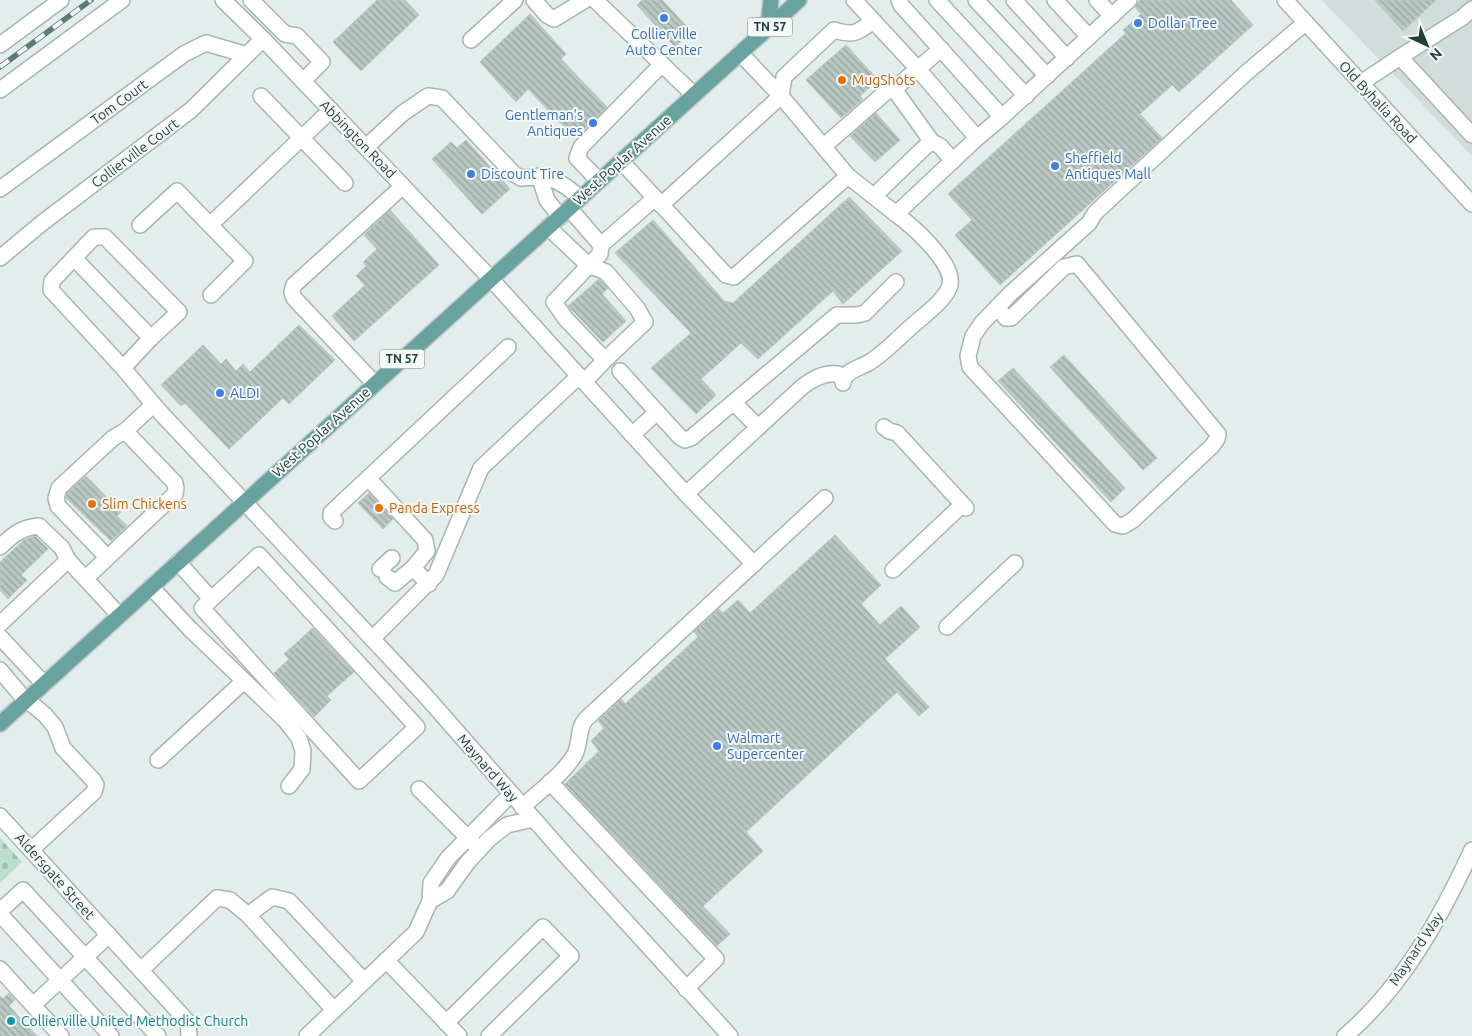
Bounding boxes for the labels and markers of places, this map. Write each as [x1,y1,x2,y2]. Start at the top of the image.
marker: Collierville Auto Center [658,12,670,24]
place label: Dollar Tree [1148,15,1217,31]
marker: Dollar Tree [1132,17,1144,29]
place label: Collierville Auto Center [626,26,703,58]
place label: MugShots [852,72,915,88]
marker: MugShots [836,74,848,86]
place label: Gentleman's Antiques [505,107,583,139]
marker: Gentleman's Antiques [587,117,599,129]
place label: Sheffield Antiques Mall [1065,150,1151,182]
marker: Sheffield Antiques Mall [1049,160,1061,172]
place label: Discount Tire [481,166,564,182]
marker: Discount Tire [465,168,477,180]
place label: ALDI [230,385,260,401]
marker: ALDI [214,387,226,399]
place label: Slim Chickens [102,496,187,512]
marker: Slim Chickens [86,498,98,510]
place label: Panda Express [389,500,479,516]
marker: Panda Express [373,502,385,514]
place label: Walmart Supercenter [727,730,805,762]
marker: Walmart Supercenter [711,740,723,752]
place label: Collierville United Methodist Church [21,1013,248,1029]
marker: Collierville United Methodist Church [5,1015,17,1027]

